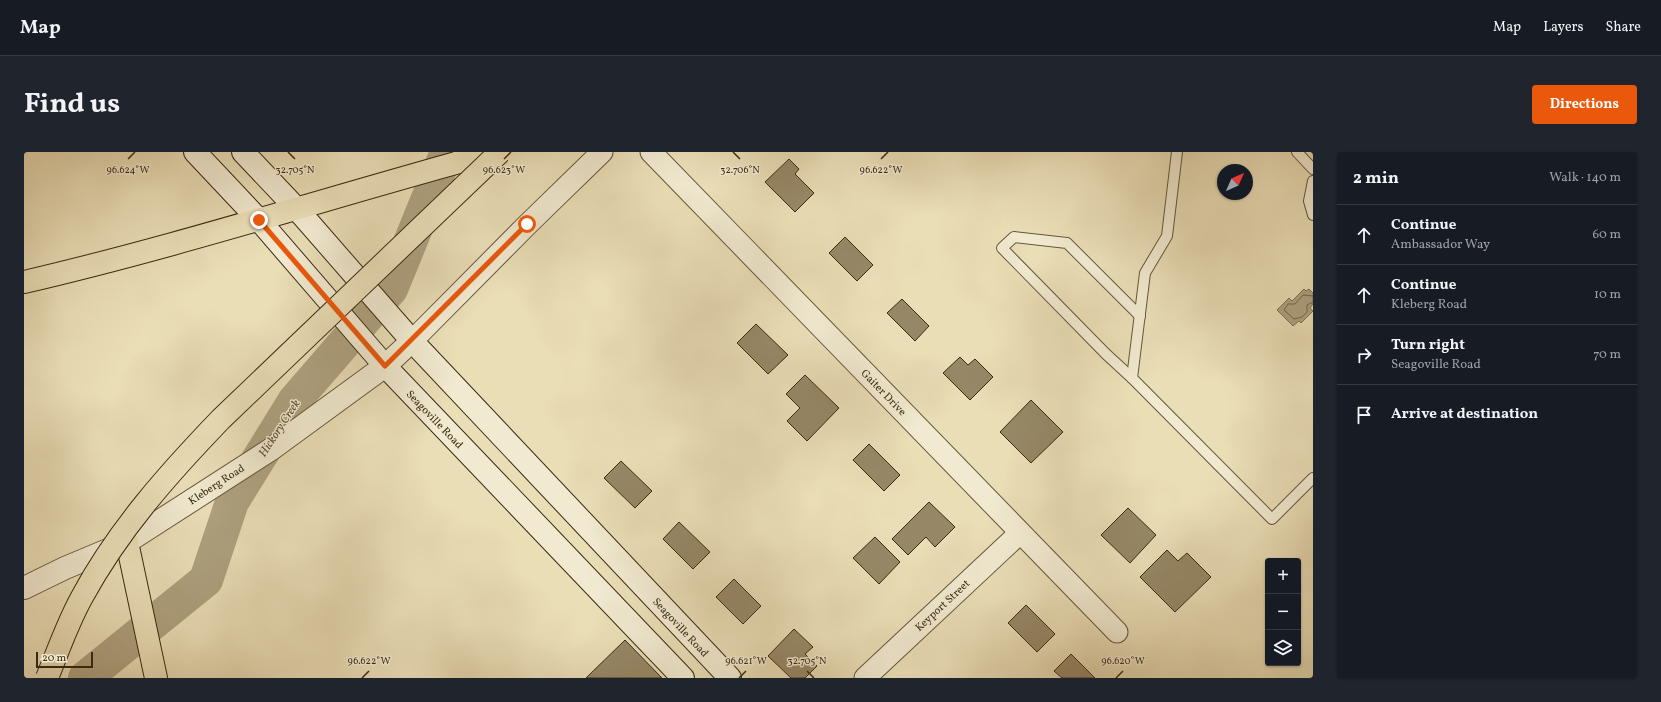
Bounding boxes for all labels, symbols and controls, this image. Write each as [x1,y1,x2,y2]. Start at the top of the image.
text: Map [20,15,61,41]
text: Map [1493,18,1521,37]
text: Layers [1543,18,1583,37]
text: Share [1605,18,1641,37]
text: Find us [24,85,120,124]
button: Directions [1532,85,1637,124]
text: 96.624°W [106,163,150,177]
text: 32.705°N [276,163,315,177]
text: 96.623°W [483,163,525,177]
text: 32.706°N [720,163,760,177]
text: 96.622°W [860,163,902,177]
north arrow [1217,164,1253,200]
text: 2 min [1353,167,1399,190]
text: Walk · 140 m [1549,169,1621,187]
route end [250,211,268,229]
route start [518,215,536,233]
text: Continue [1391,215,1456,236]
icon: ahead [1353,224,1375,246]
text: 60 m [1593,226,1621,244]
text: Ambassador Way [1391,236,1490,254]
text: Continue [1391,275,1456,296]
icon: ahead [1353,284,1375,306]
text: 10 m [1594,286,1621,304]
text: Kleberg Road [1391,296,1467,314]
text: Turn right [1391,335,1465,356]
icon: right [1353,344,1375,366]
text: 70 m [1593,346,1621,364]
text: Seagoville Road [1391,356,1481,374]
street label: Gaiter Drive [857,366,909,420]
street label: Seagoville Road [402,387,466,453]
water label: Hickory Creek [255,396,305,460]
icon: arrive [1353,404,1375,426]
text: Arrive at destination [1391,404,1538,425]
street label: Kleberg Road [186,461,248,509]
map controls [1265,558,1301,666]
button: + [1265,558,1301,594]
street label: Keyport Street [912,577,974,635]
button: − [1265,594,1301,630]
street label: Seagoville Road [648,595,711,661]
button: layers [1265,630,1301,666]
scale bar [36,650,93,669]
text: 20 m [42,651,66,666]
text: 96.622°W [348,654,390,668]
text: 96.621°W [725,654,767,668]
text: 32.705°N [788,654,827,668]
text: 96.620°W [1101,654,1145,668]

